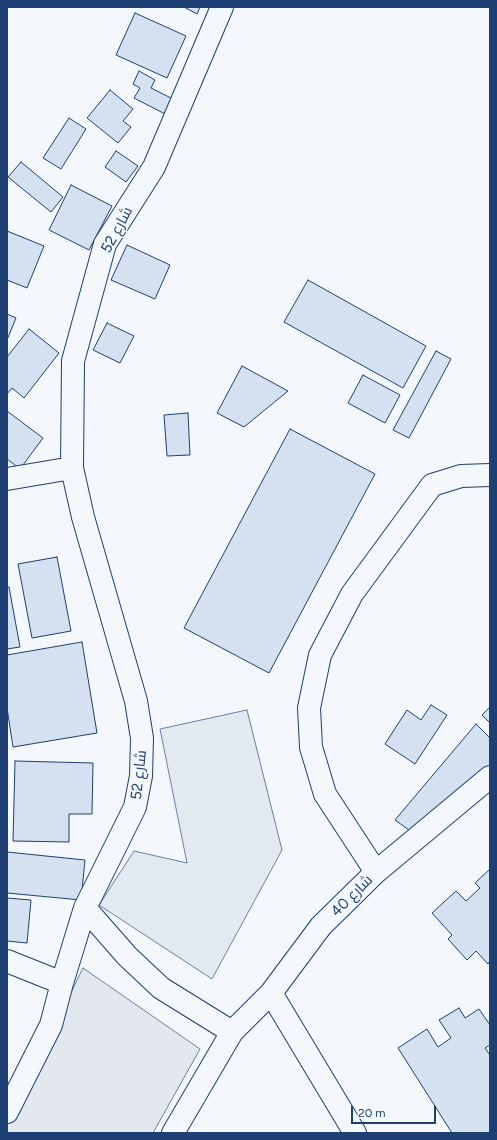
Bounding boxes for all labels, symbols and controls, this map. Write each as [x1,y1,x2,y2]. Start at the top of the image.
street label: شارع 52 [97,204,137,256]
street label: شارع 52 [127,749,151,801]
street label: شارع 40 [327,871,377,921]
scale bar [353,1098,438,1124]
text: 20 m [358,1106,386,1120]

